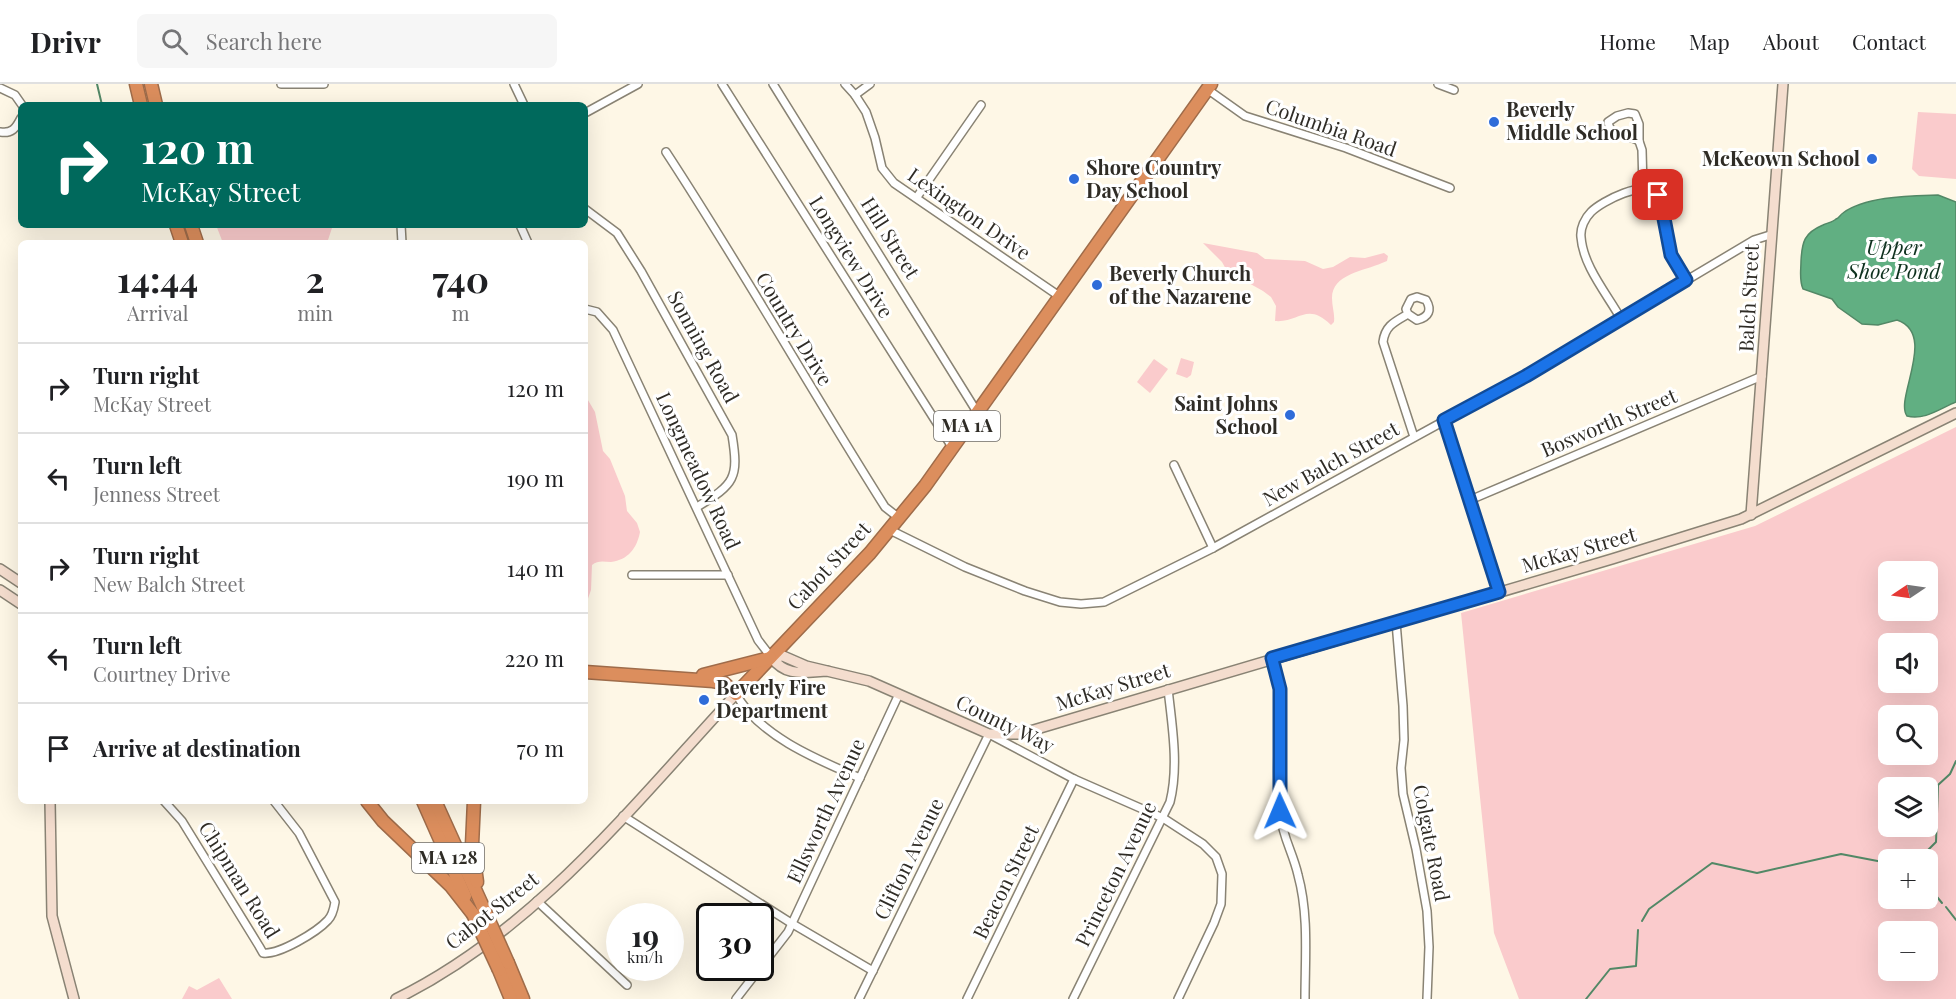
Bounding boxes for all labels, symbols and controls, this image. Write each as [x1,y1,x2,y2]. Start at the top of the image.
search box [137,14,557,68]
text: Drivr [30,23,101,60]
icon: search [158,25,191,58]
text: Search here [206,26,322,56]
text: Home [1600,27,1656,55]
text: Map [1689,27,1730,55]
text: About [1763,27,1819,55]
text: Contact [1852,27,1926,55]
street label: Columbia Road [1262,92,1401,162]
place label: Beverly Middle School [1506,95,1638,145]
marker: Beverly Middle School [1487,115,1501,129]
text: 120 m [141,119,254,175]
icon: right [42,126,120,204]
place label: McKeown School [1702,144,1860,171]
marker: McKeown School [1865,152,1879,166]
place label: Shore Country Day School [1086,153,1222,203]
street label: Lexington Drive [903,160,1037,265]
pin [1632,169,1683,220]
marker: Shore Country Day School [1067,172,1081,186]
text: McKay Street [141,173,300,209]
icon: arrive [1641,178,1674,211]
street label: Longview Drive [804,190,901,322]
street label: Hill Street [856,191,927,284]
water label: Upper Shoe Pond [1846,232,1941,284]
street label: Balch Street [1731,242,1764,353]
text: 14:44 [117,254,198,302]
text: 2 [306,254,325,302]
text: 740 [432,254,489,302]
place label: Beverly Church of the Nazarene [1109,259,1251,309]
street label: Country Drive [751,267,840,390]
marker: Beverly Church of the Nazarene [1090,278,1104,292]
street label: Sonning Road [662,285,746,407]
text: Arrival [127,299,189,326]
text: min [297,299,333,326]
text: m [452,299,469,326]
text: Turn right [93,360,199,390]
icon: right [42,372,75,405]
text: 120 m [507,373,564,403]
street label: Bosworth Street [1536,381,1681,462]
street label: Longmeadow Road [651,387,748,554]
place label: Saint Johns School [1174,389,1278,439]
text: McKay Street [93,390,211,417]
marker: Saint Johns School [1283,408,1297,422]
road number: MA 1A [934,411,1000,441]
street label: New Balch Street [1257,414,1404,511]
text: Turn left [93,450,182,480]
icon: left [42,462,75,495]
text: 190 m [506,463,564,493]
text: Jenness Street [93,480,220,507]
street label: Cabot Street [780,514,876,615]
street label: McKay Street [1518,519,1640,578]
text: Turn right [93,540,199,570]
icon: right [42,552,75,585]
text: 140 m [507,553,564,583]
north arrow [1878,561,1938,621]
map controls [1878,561,1938,981]
text: New Balch Street [93,570,245,597]
text: Turn left [93,630,182,660]
button: sound [1878,633,1938,693]
icon: left [42,642,75,675]
text: 220 m [505,643,564,673]
street label: McKay Street [1052,655,1174,716]
text: Courtney Drive [93,660,231,687]
place label: Beverly Fire Department [716,673,829,723]
street label: County Way [952,687,1059,758]
marker: Beverly Fire Department [697,693,711,707]
button: search [1878,705,1938,765]
icon: arrive [42,732,75,765]
text: Arrive at destination [93,733,301,763]
text: 70 m [517,733,564,763]
street label: Ellsworth Avenue [779,734,870,887]
button: layers [1878,777,1938,837]
position arrow [1248,779,1312,843]
street label: Colgate Road [1408,782,1457,904]
street label: Clifton Avenue [867,793,949,924]
street label: Princeton Avenue [1068,796,1162,951]
street label: Chipman Road [194,816,287,943]
street label: Beacon Street [965,819,1044,943]
road number: MA 128 [412,843,484,873]
button: + [1878,849,1938,909]
street label: Cabot Street [439,864,544,955]
speed limit sign: 30 [696,903,774,981]
text: 19 [631,915,659,955]
button: − [1878,921,1938,981]
text: km/h [627,947,663,967]

